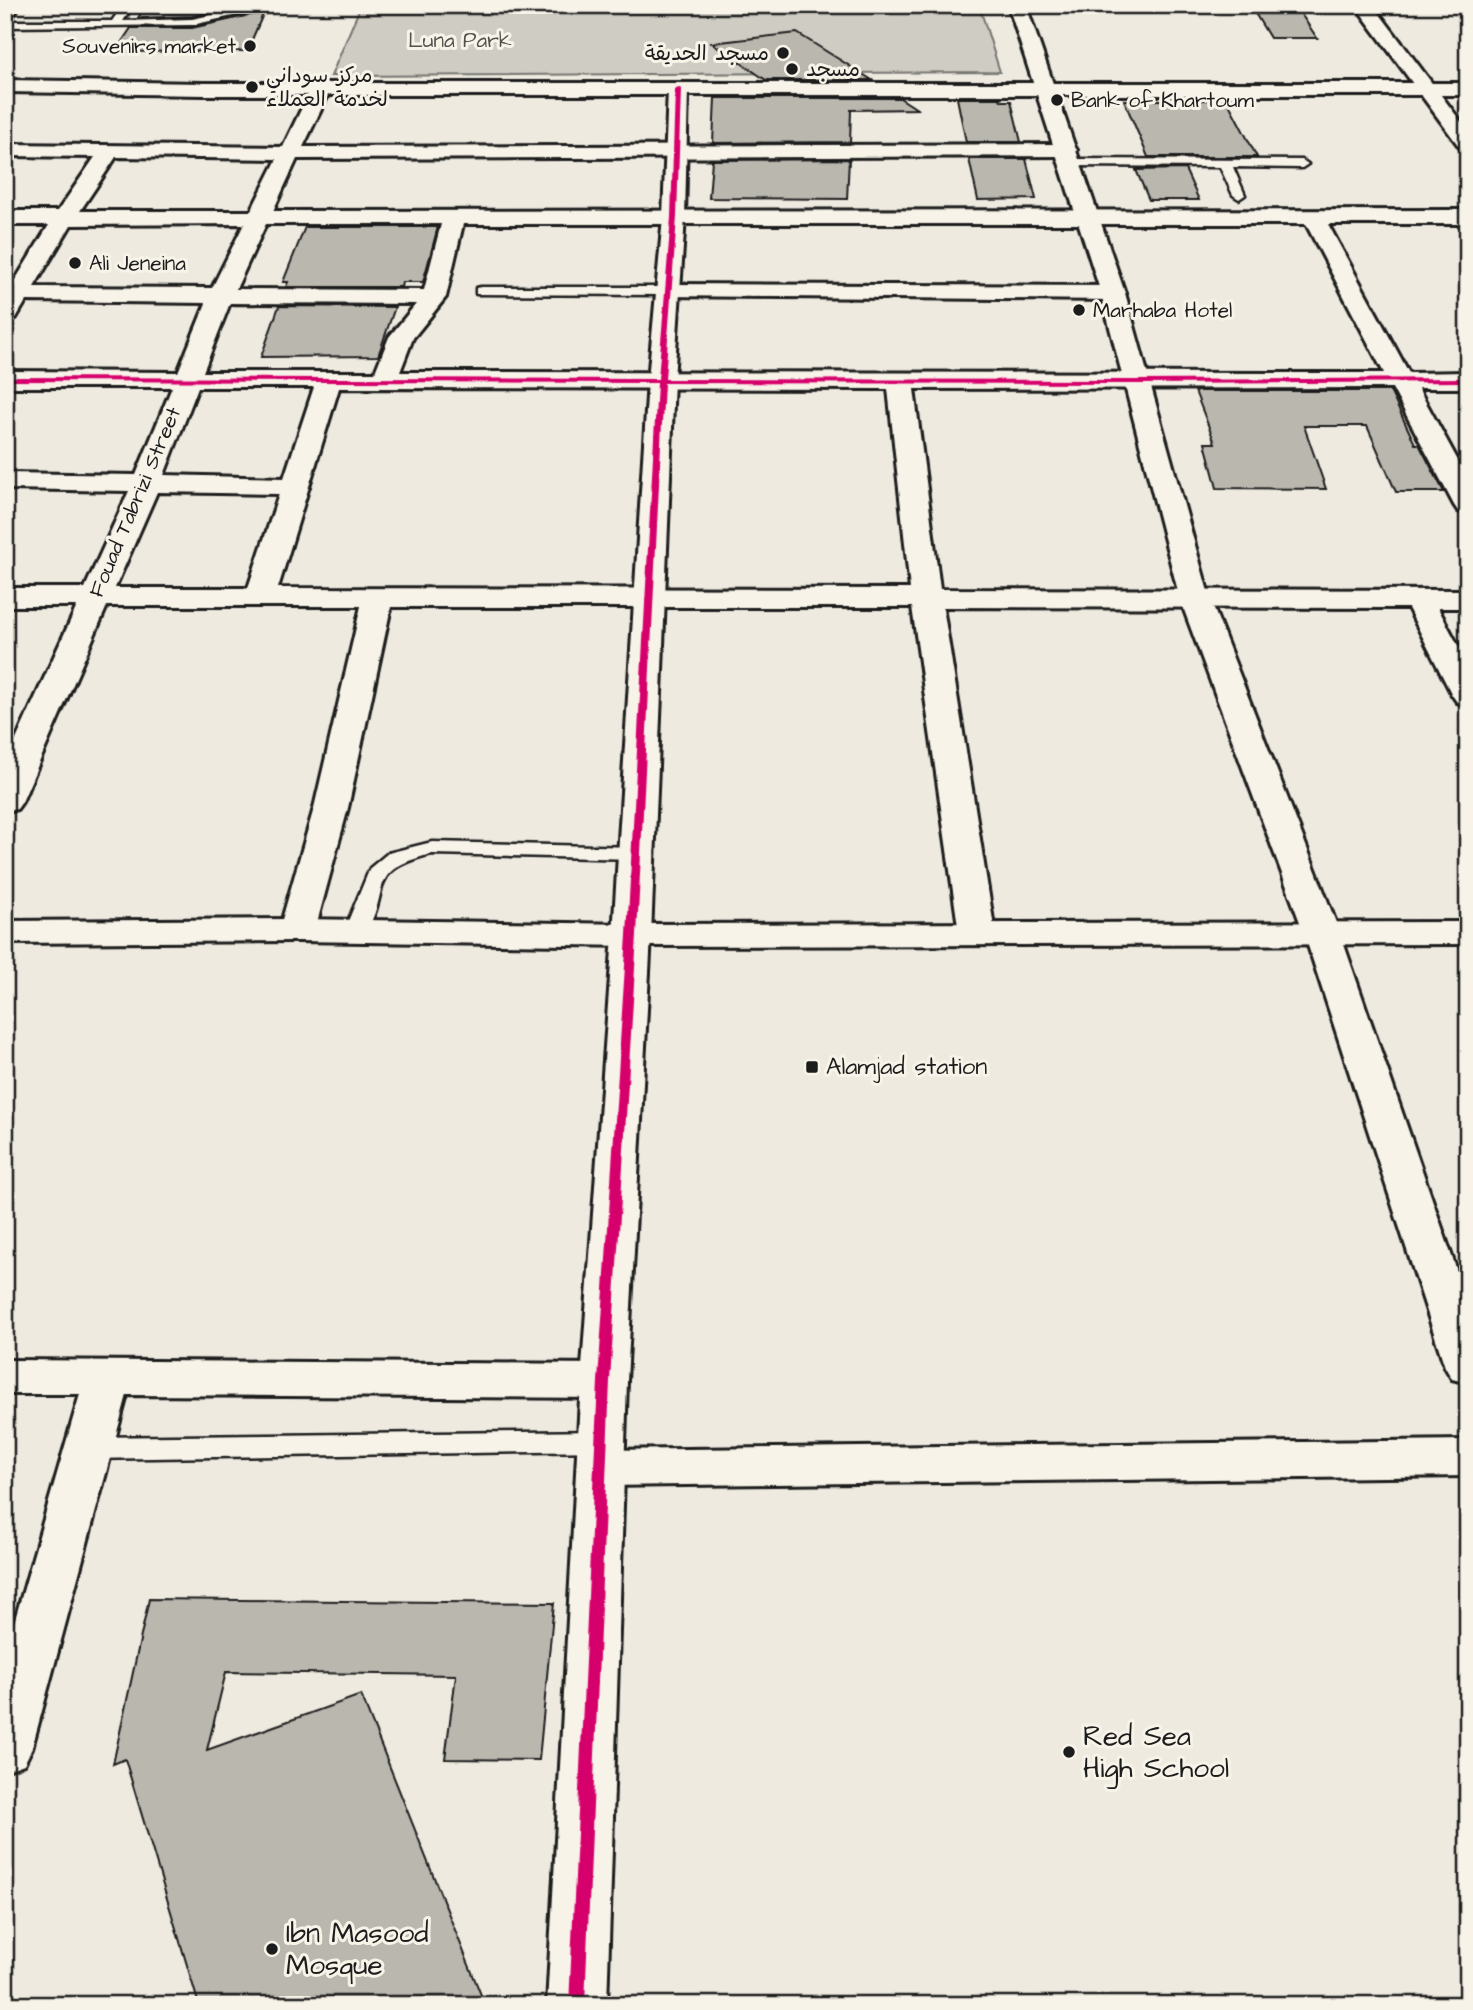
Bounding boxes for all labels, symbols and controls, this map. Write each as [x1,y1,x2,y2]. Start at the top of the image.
park label: Luna Park [408,26,512,55]
place label: Souvenirs market [62,32,237,61]
marker: Souvenirs market [242,38,258,54]
place label: مسجد الحديقة [645,39,769,68]
marker: مسجد الحديقة [775,45,791,61]
place label: مسجد [806,55,860,84]
place label: مركز سوداني لخدمة العملاء [266,61,388,114]
marker: مسجد [784,61,800,77]
marker: مركز سوداني لخدمة العملاء [244,79,260,95]
place label: Bank of Khartoum [1071,86,1254,115]
marker: Bank of Khartoum [1049,92,1065,108]
place label: Ali Jeneina [89,249,186,278]
marker: Ali Jeneina [67,255,83,271]
place label: Marhaba Hotel [1093,296,1232,325]
marker: Marhaba Hotel [1071,302,1087,318]
street label: Fouad Tabrizi Street [82,402,188,602]
place label: Alamjad station [826,1050,987,1084]
marker: Alamjad station [804,1059,820,1075]
place label: Red Sea High School [1083,1717,1229,1789]
marker: Red Sea High School [1061,1744,1077,1760]
place label: Ibn Masood Mosque [286,1914,429,1985]
marker: Ibn Masood Mosque [264,1941,280,1957]

